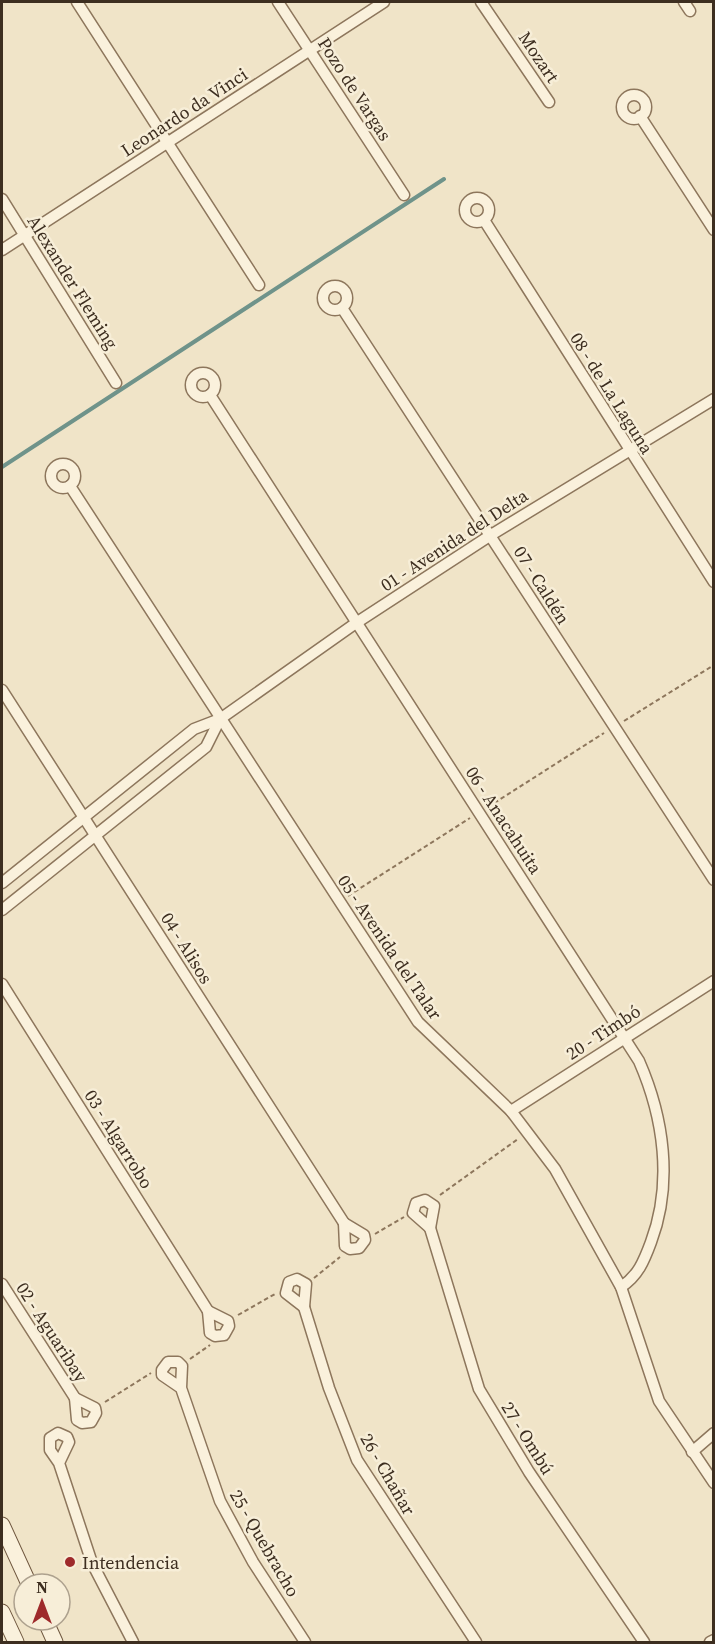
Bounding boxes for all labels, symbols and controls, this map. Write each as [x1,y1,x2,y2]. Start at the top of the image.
street label: Mozart [513,26,565,88]
street label: Pozo de Vargas [312,32,398,146]
street label: Leonardo da Vinci [116,62,252,162]
street label: Alexander Fleming [22,210,124,354]
street label: 08 - de La Laguna [564,327,660,459]
street label: 01 - Avenida del Delta [375,482,533,597]
street label: 07 - Caldén [508,541,576,629]
street label: 06 - Anacahuita [460,761,549,879]
street label: 05 - Avenida del Talar [332,870,448,1025]
street label: 04 - Alisos [155,907,219,989]
street label: 20 - Timbó [561,998,645,1065]
street label: 03 - Algarrobo [79,1085,159,1193]
street label: 02 - Aguaribay [10,1277,94,1387]
street label: 27 - Ombú [496,1397,560,1479]
street label: 26 - Chañar [354,1428,422,1520]
street label: 25 - Quebracho [224,1485,306,1601]
place label: Intendencia [82,1550,180,1575]
marker: Intendencia [63,1555,77,1569]
north arrow [12,1572,72,1632]
text: N [36,1576,48,1598]

